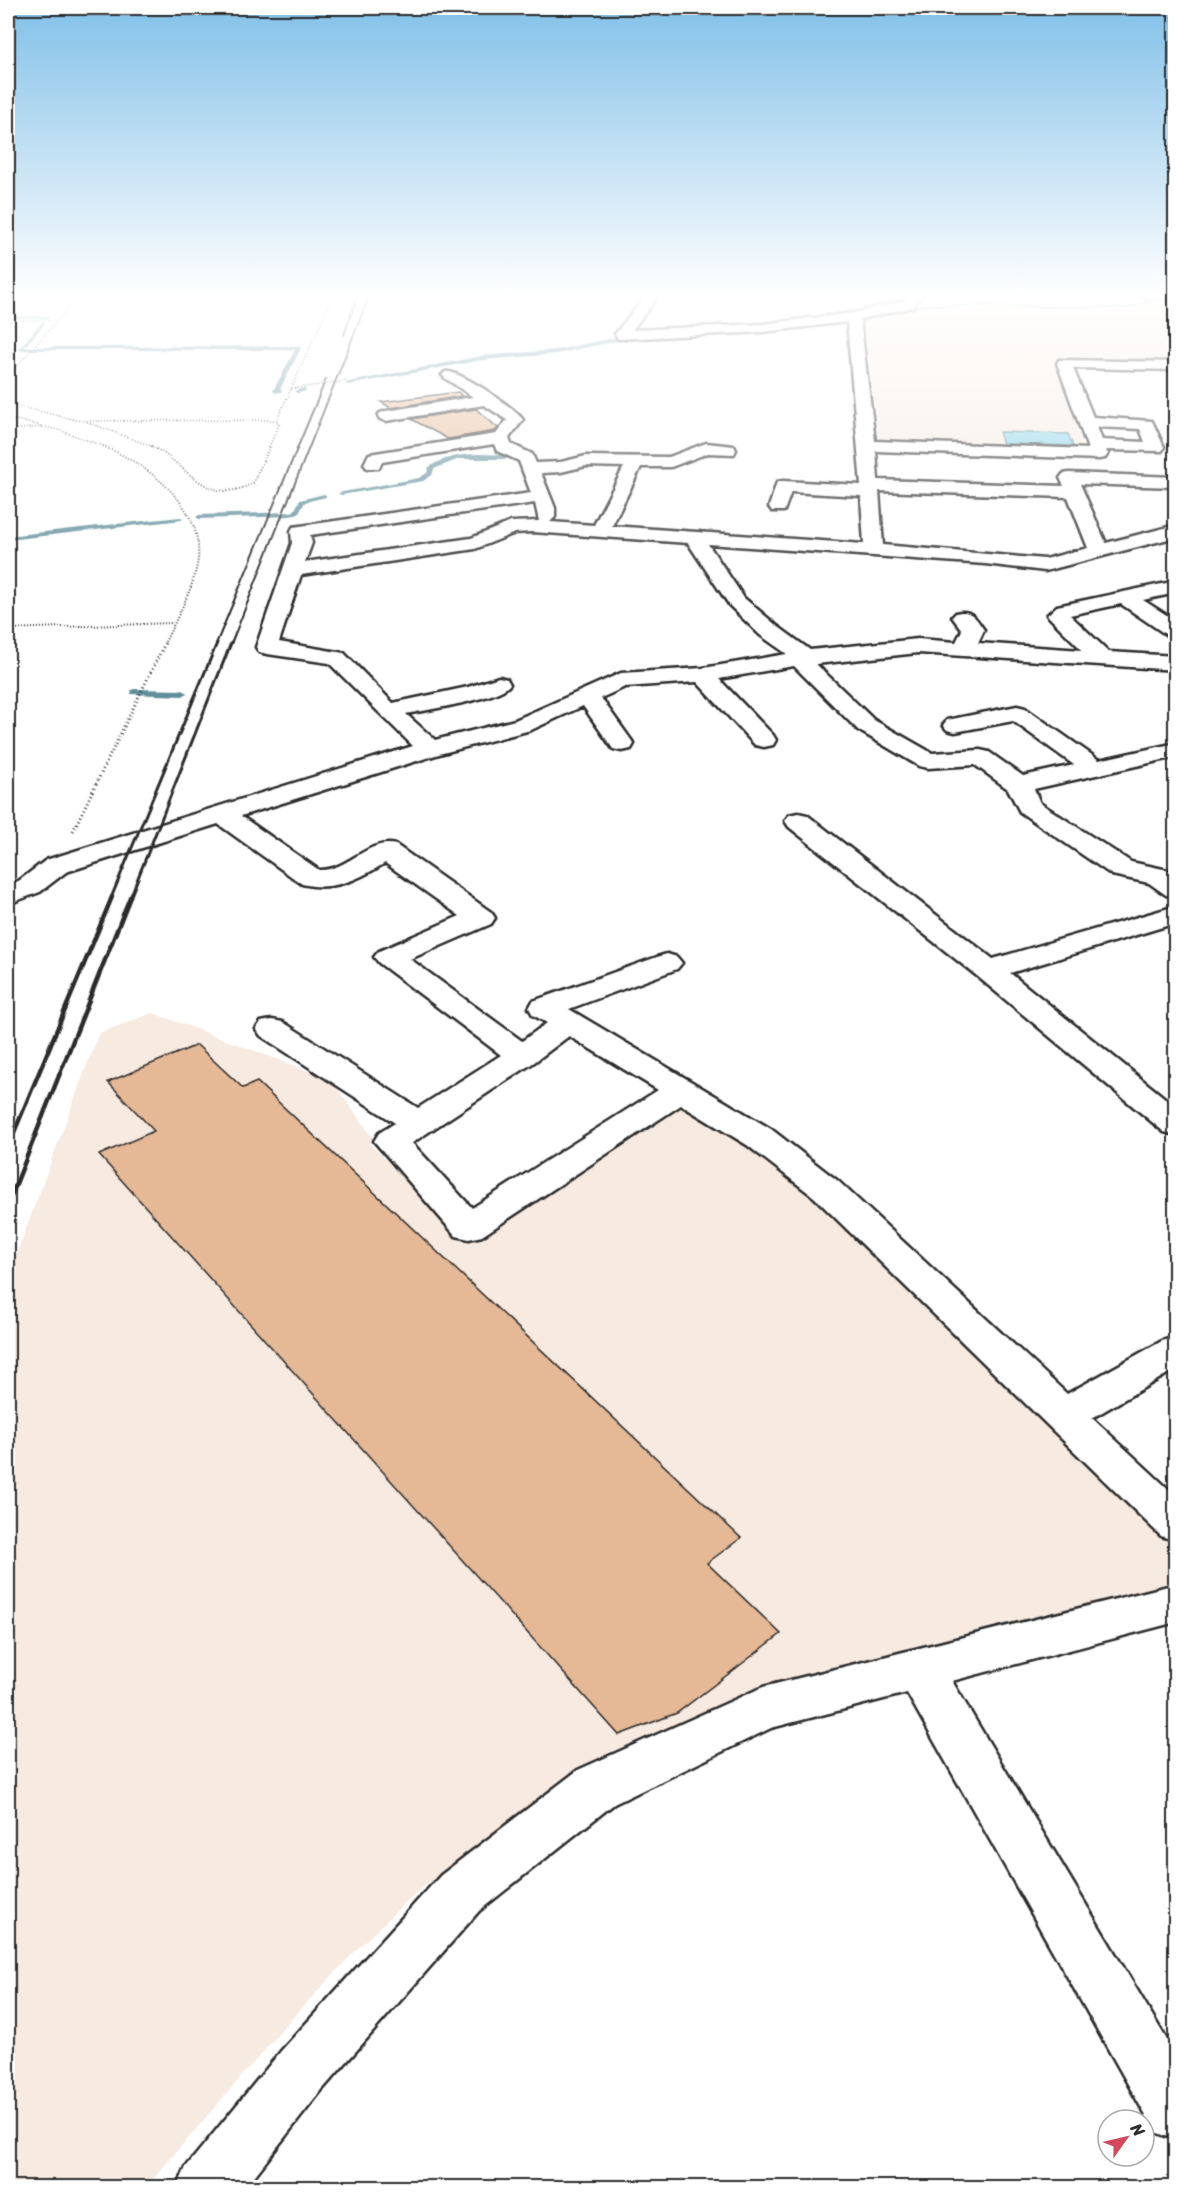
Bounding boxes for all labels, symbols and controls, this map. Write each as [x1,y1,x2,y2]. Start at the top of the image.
north arrow [1096,2108,1156,2168]
text: N [1122,2116,1154,2143]

